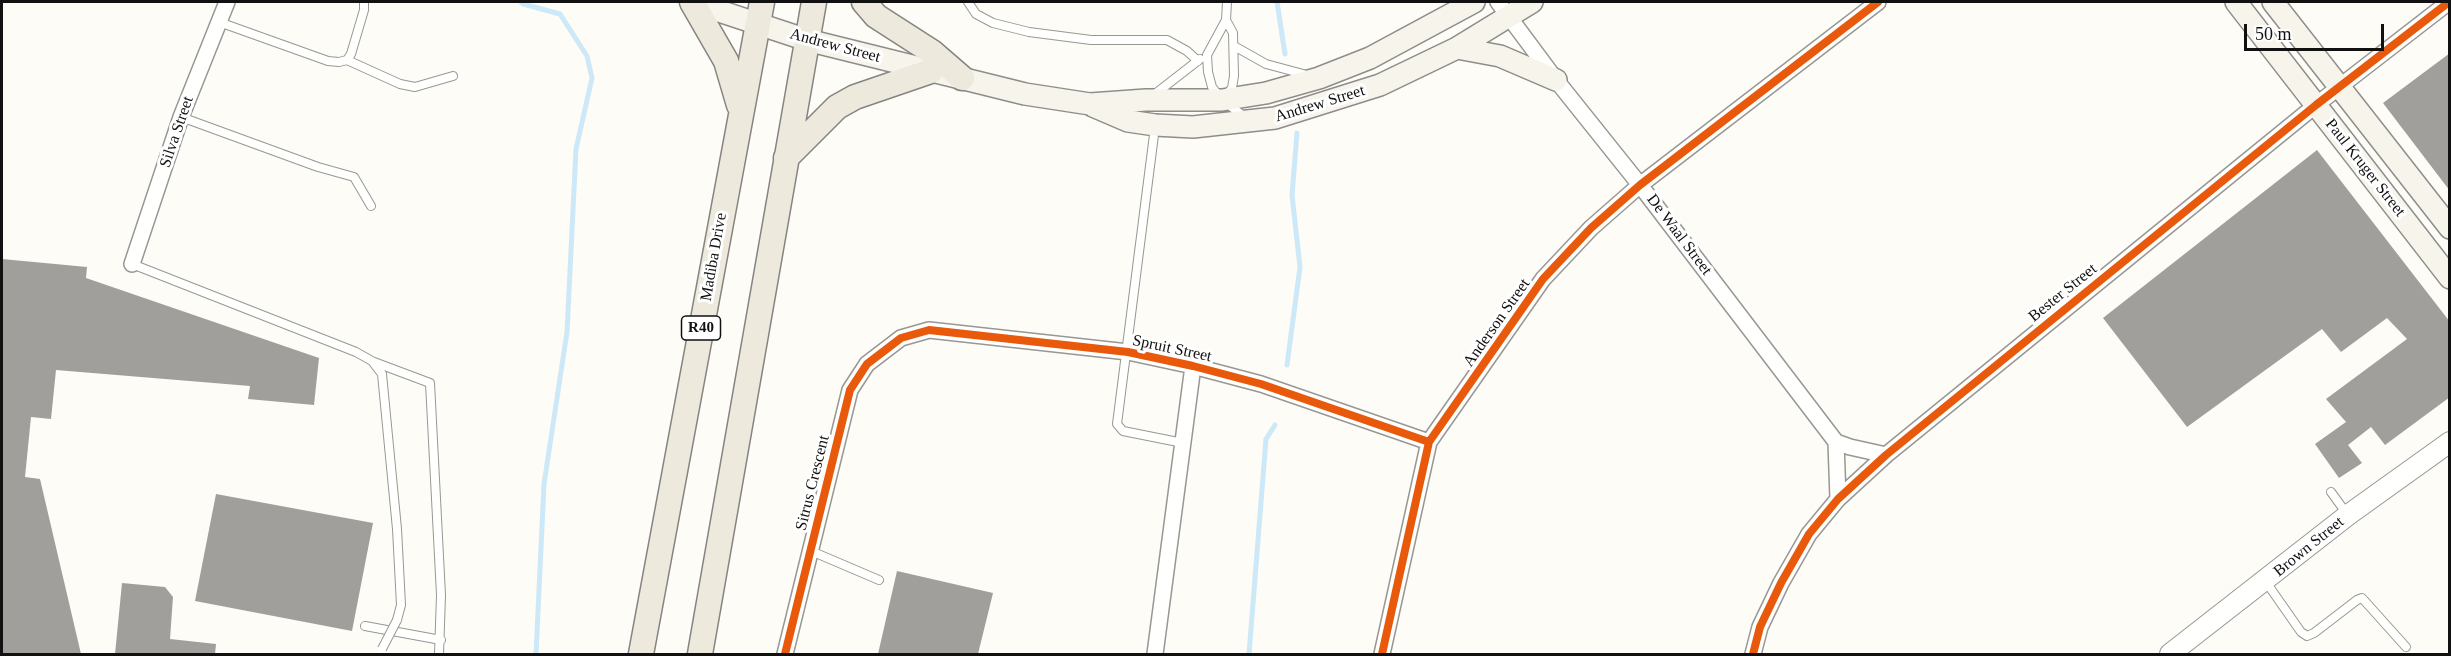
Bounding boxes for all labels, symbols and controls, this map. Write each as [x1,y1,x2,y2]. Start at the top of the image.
scale bar [2247,12,2386,50]
text: 50 m [2255,24,2292,44]
street label: Andrew Street [788,25,882,67]
street label: Andrew Street [1273,81,1367,127]
street label: Silva Street [156,94,198,170]
street label: Paul Kruger Street [2321,115,2409,221]
street label: De Waal Street [1642,191,1716,279]
street label: Madiba Drive [697,211,731,303]
street label: Bester Street [2025,260,2101,326]
street label: Anderson Street [1459,275,1535,371]
road number: R40 [682,316,720,340]
street label: Spruit Street [1131,331,1213,367]
street label: Sitrus Crescent [792,433,834,533]
street label: Brown Street [2270,513,2348,581]

